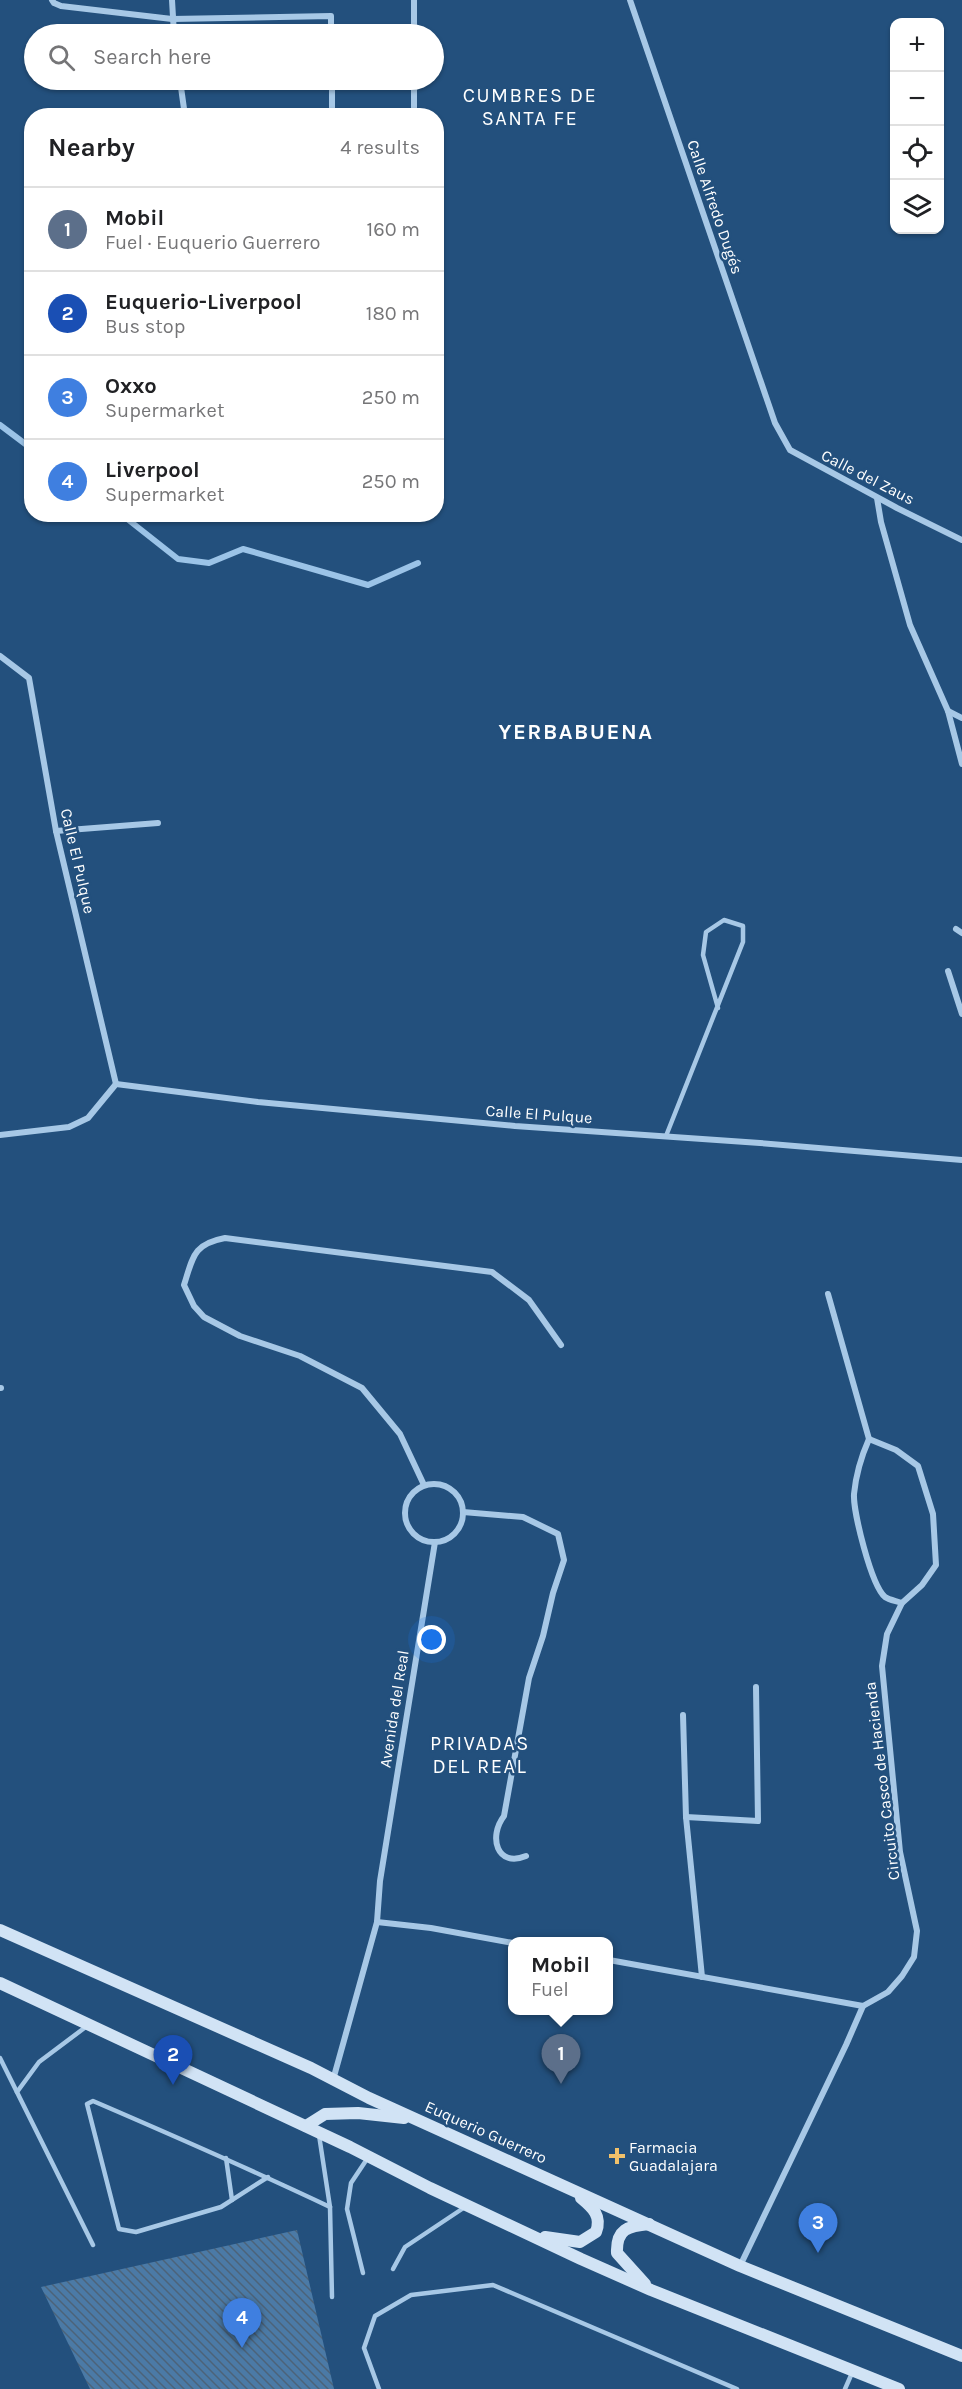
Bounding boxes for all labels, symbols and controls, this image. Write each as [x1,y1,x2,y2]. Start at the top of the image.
map controls [890,18,944,234]
button: + [890,18,944,72]
search box [24,24,444,90]
icon: search [45,41,78,74]
text: Search here [93,44,211,70]
button: − [890,72,944,126]
district label: CUMBRES DE SANTA FE [463,84,597,130]
button: locate [890,126,944,180]
text: Nearby [48,132,135,163]
text: 4 results [340,136,420,159]
street label: Calle Alfredo Dugés [683,137,747,277]
button: layers [890,180,944,234]
text: Mobil [105,205,164,231]
text: 1 [64,218,71,241]
text: 160 m [367,218,420,241]
text: Fuel · Euquerio Guerrero [105,231,321,254]
text: Euquerio-Liverpool [105,289,302,315]
text: 2 [61,302,74,325]
text: 180 m [366,302,420,325]
text: Bus stop [105,315,185,338]
text: Oxxo [105,373,157,399]
text: 3 [61,386,74,409]
text: 250 m [362,386,420,409]
text: Supermarket [105,399,224,422]
street label: Calle del Zaus [818,445,918,509]
text: Liverpool [105,457,200,483]
text: 4 [62,470,73,493]
text: 250 m [362,470,420,493]
text: Supermarket [105,483,224,506]
district label: YERBABUENA [499,719,653,745]
street label: Calle El Pulque [57,807,99,915]
street label: Calle El Pulque [485,1101,593,1127]
your location [417,1625,446,1654]
street label: Avenida del Real [375,1649,413,1769]
street label: Circuito Casco de Hacienda [860,1681,904,1881]
district label: PRIVADAS DEL REAL [430,1732,530,1778]
popup [508,1937,613,2015]
text: Mobil [531,1952,590,1978]
text: Fuel [531,1978,569,2001]
pin: 1 [542,2034,580,2084]
pin: 2 [154,2036,192,2085]
street label: Euquerio Guerrero [422,2097,550,2167]
place label: Farmacia Guadalajara [629,2138,718,2175]
marker: Farmacia Guadalajara [610,2149,624,2163]
pin: 3 [798,2204,838,2253]
pin: 4 [222,2298,262,2348]

